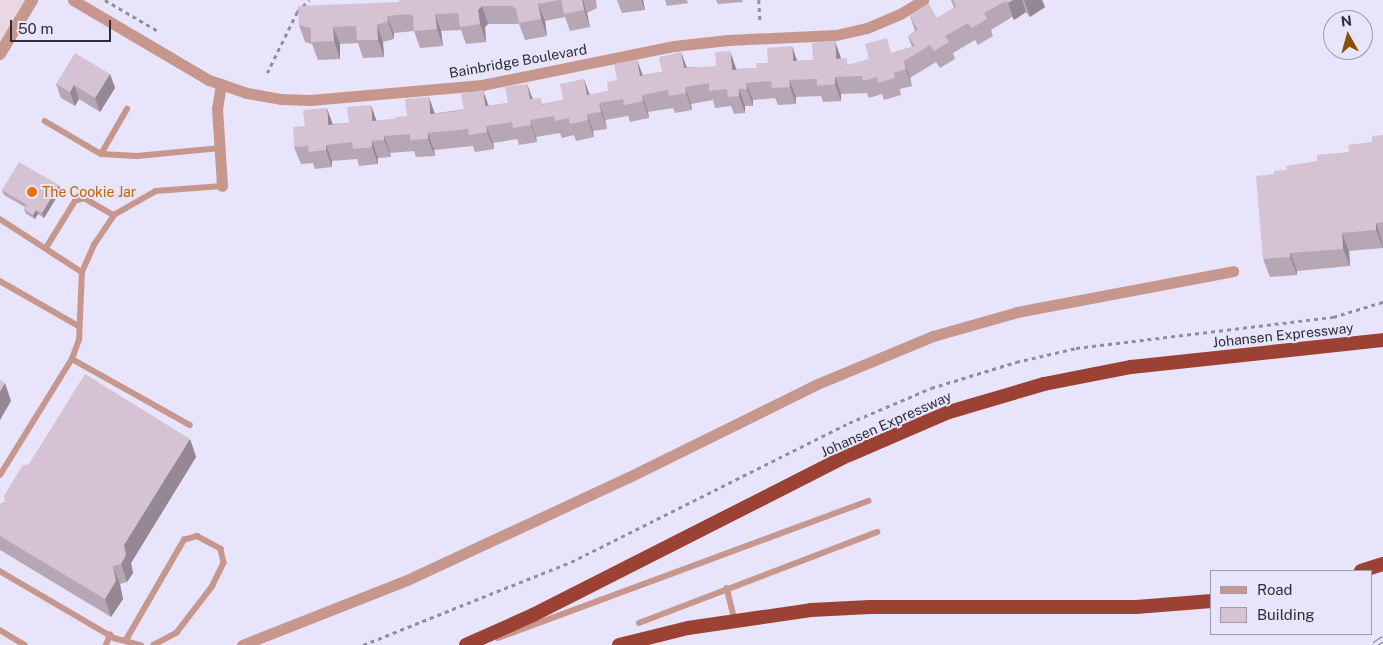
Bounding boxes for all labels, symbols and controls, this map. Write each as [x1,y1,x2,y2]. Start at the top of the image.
scale bar [12,10,114,42]
north arrow [1323,10,1373,60]
text: N [1340,12,1353,30]
text: 50 m [18,20,53,37]
street label: Bainbridge Boulevard [448,41,588,81]
place label: The Cookie Jar [42,184,136,200]
marker: The Cookie Jar [26,186,38,198]
street label: Johansen Expressway [1212,319,1354,351]
street label: Johansen Expressway [818,388,954,460]
legend [1210,570,1373,635]
text: Road [1257,581,1293,598]
text: Building [1257,606,1315,623]

